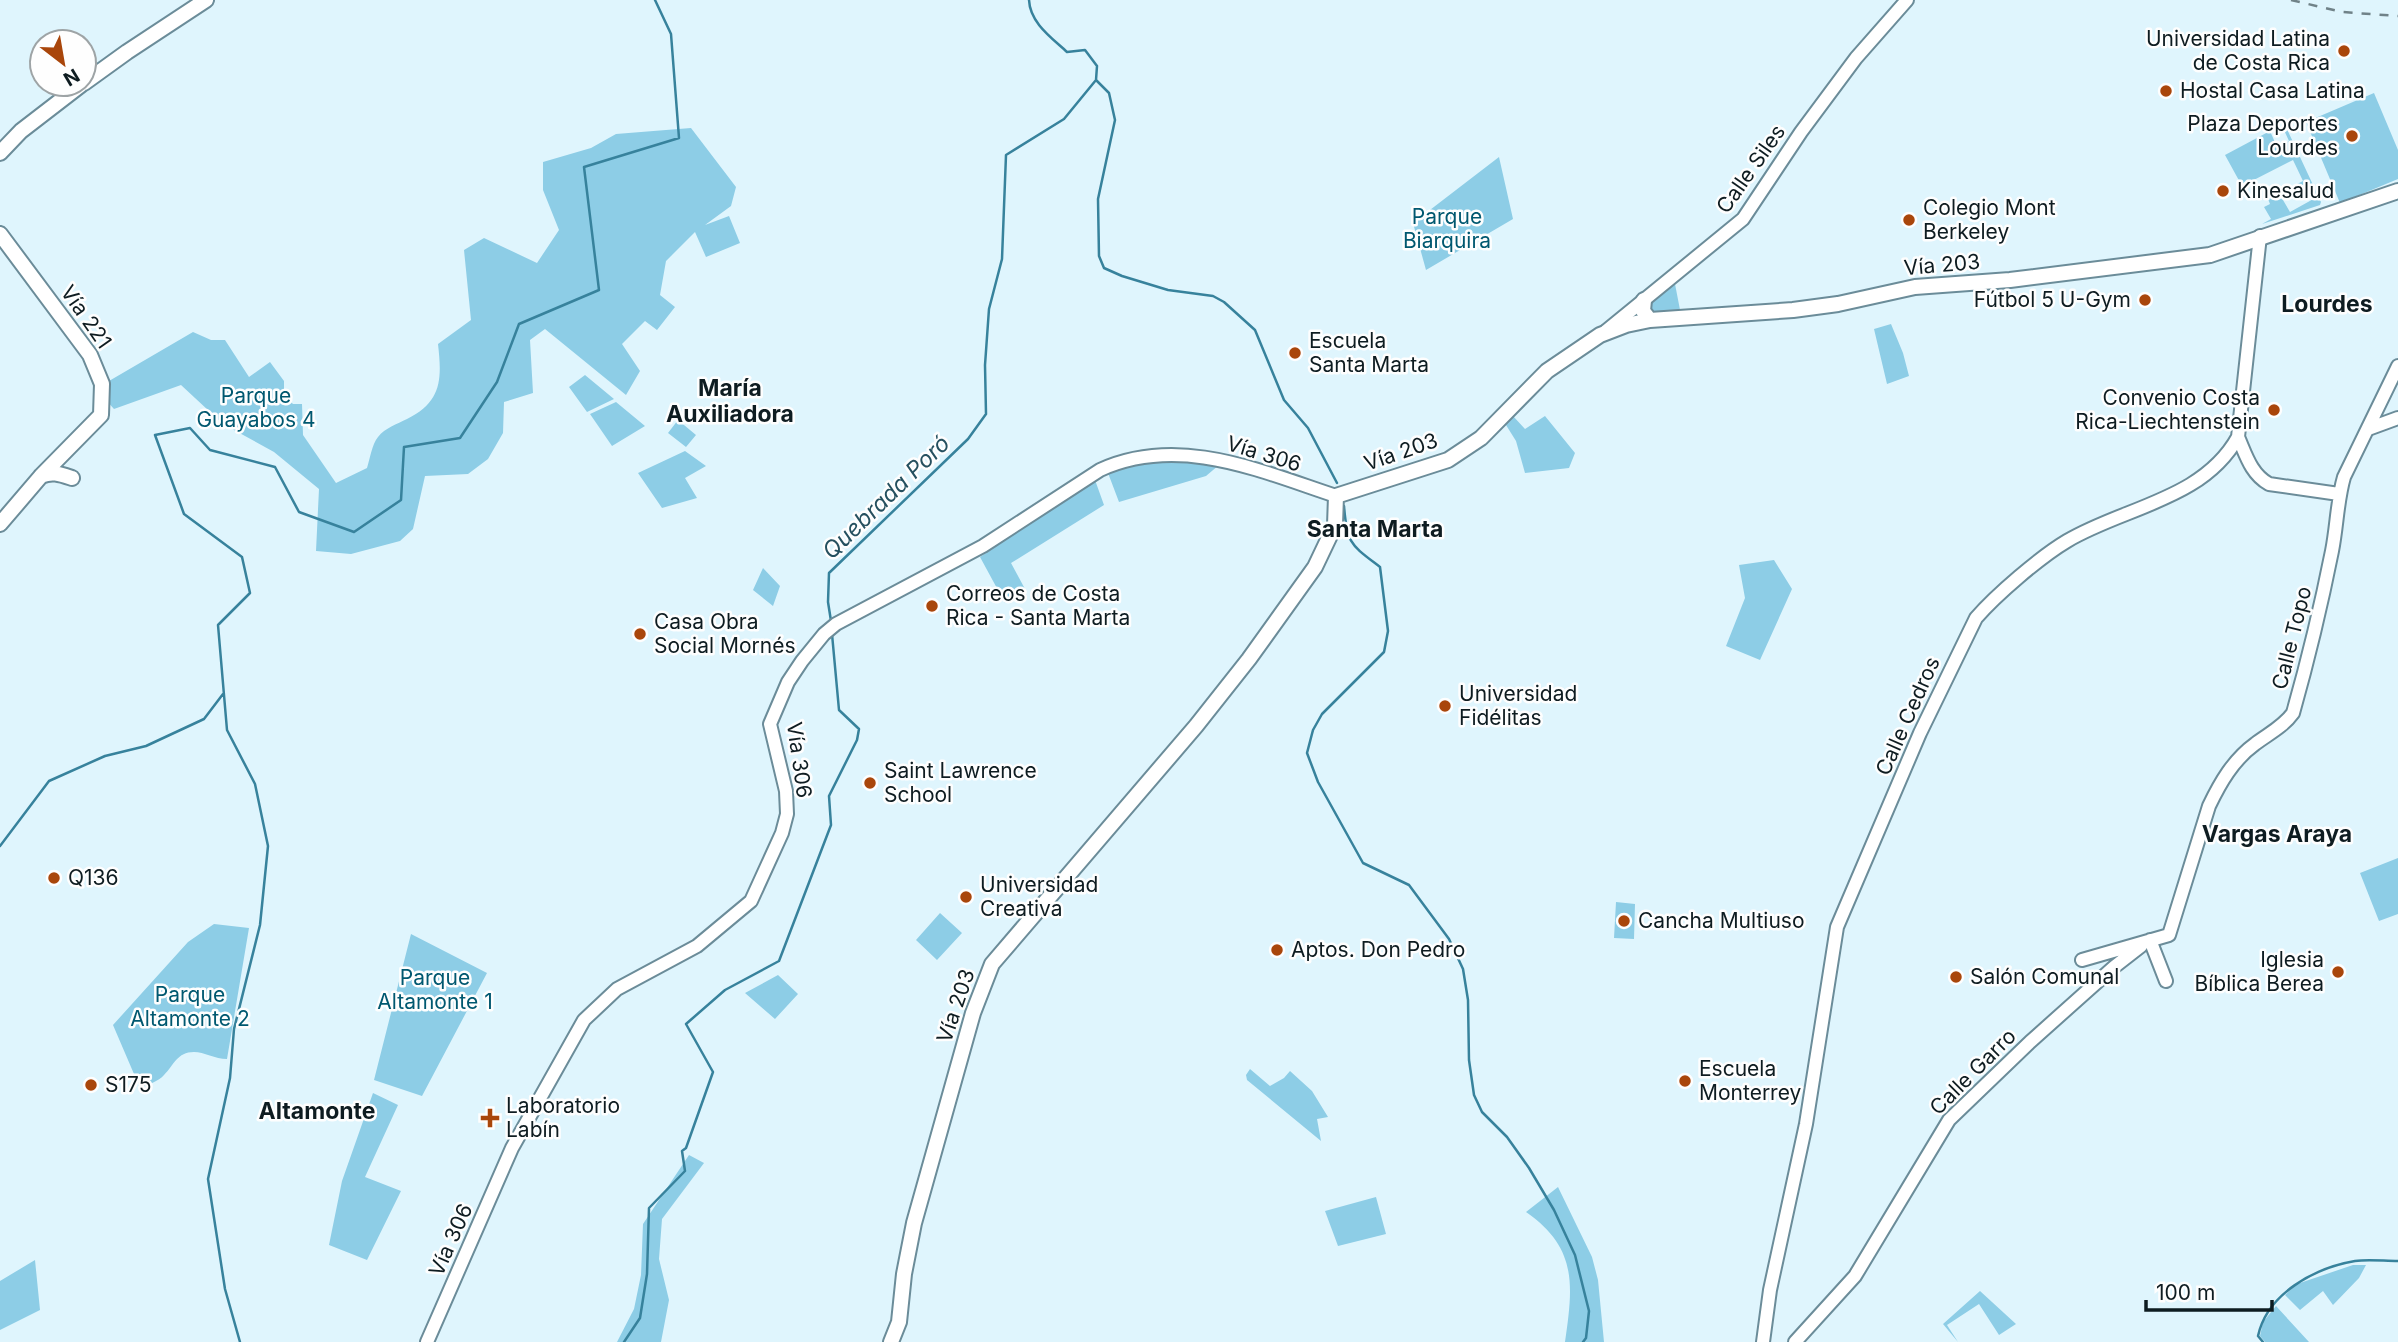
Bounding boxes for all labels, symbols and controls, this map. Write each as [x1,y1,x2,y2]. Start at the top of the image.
place label: Universidad Latina de Costa Rica [2146,26,2330,75]
north arrow [28,28,98,98]
marker: Universidad Latina de Costa Rica [2336,43,2352,59]
text: N [59,64,84,91]
place label: Hostal Casa Latina [2180,78,2365,103]
marker: Hostal Casa Latina [2158,83,2174,99]
place label: Plaza Deportes Lourdes [2187,111,2338,160]
street label: Calle Siles [1711,120,1790,218]
marker: Plaza Deportes Lourdes [2344,128,2360,144]
place label: Kinesalud [2237,178,2334,203]
marker: Kinesalud [2215,183,2231,199]
place label: Colegio Mont Berkeley [1923,195,2056,244]
park label: Parque Biarquira [1403,204,1491,253]
marker: Colegio Mont Berkeley [1901,212,1917,228]
street label: Vía 203 [1903,249,1981,280]
street label: Vía 221 [56,280,117,353]
place label: Fútbol 5 U-Gym [1974,287,2131,312]
district label: Lourdes [2281,290,2373,318]
marker: Fútbol 5 U-Gym [2137,292,2153,308]
place label: Escuela Santa Marta [1309,328,1429,377]
marker: Escuela Santa Marta [1287,345,1303,361]
district label: María Auxiliadora [666,374,794,428]
park label: Parque Guayabos 4 [196,383,316,432]
place label: Convenio Costa Rica-Liechtenstein [2075,385,2260,434]
marker: Convenio Costa Rica-Liechtenstein [2266,402,2282,418]
street label: Vía 203 [1361,427,1441,476]
water label: Quebrada Poró [817,429,955,565]
street label: Vía 306 [1224,430,1304,477]
district label: Santa Marta [1307,515,1443,543]
place label: Correos de Costa Rica - Santa Marta [946,581,1130,630]
street label: Calle Topo [2267,584,2316,692]
marker: Correos de Costa Rica - Santa Marta [924,598,940,614]
place label: Casa Obra Social Mornés [654,609,795,658]
marker: Casa Obra Social Mornés [632,626,648,642]
street label: Calle Cedros [1870,653,1945,779]
place label: Universidad Fidélitas [1459,681,1577,730]
marker: Universidad Fidélitas [1437,698,1453,714]
street label: Vía 306 [782,720,817,800]
place label: Saint Lawrence School [884,758,1037,807]
marker: Saint Lawrence School [862,775,878,791]
district label: Vargas Araya [2202,820,2352,848]
place label: Q136 [68,865,119,890]
marker: Q136 [46,870,62,886]
place label: Universidad Creativa [980,872,1098,921]
marker: Universidad Creativa [958,889,974,905]
place label: Cancha Multiuso [1638,908,1804,933]
marker: Cancha Multiuso [1616,913,1632,929]
place label: Aptos. Don Pedro [1291,937,1465,962]
marker: Aptos. Don Pedro [1269,942,1285,958]
place label: Iglesia Bíblica Berea [2194,947,2324,996]
place label: Salón Comunal [1970,964,2119,989]
marker: Iglesia Bíblica Berea [2330,964,2346,980]
park label: Parque Altamonte 1 [377,965,493,1014]
street label: Vía 203 [931,966,980,1046]
marker: Salón Comunal [1948,969,1964,985]
park label: Parque Altamonte 2 [130,982,250,1031]
street label: Calle Garro [1924,1023,2021,1120]
place label: Escuela Monterrey [1699,1056,1802,1105]
place label: S175 [105,1072,151,1097]
marker: Escuela Monterrey [1677,1073,1693,1089]
marker: S175 [83,1077,99,1093]
place label: Laboratorio Labín [506,1093,620,1142]
district label: Altamonte [259,1097,375,1125]
marker: Laboratorio Labín [480,1108,500,1128]
street label: Vía 306 [424,1200,478,1280]
scale bar [2146,1268,2272,1312]
text: 100 m [2156,1280,2215,1305]

